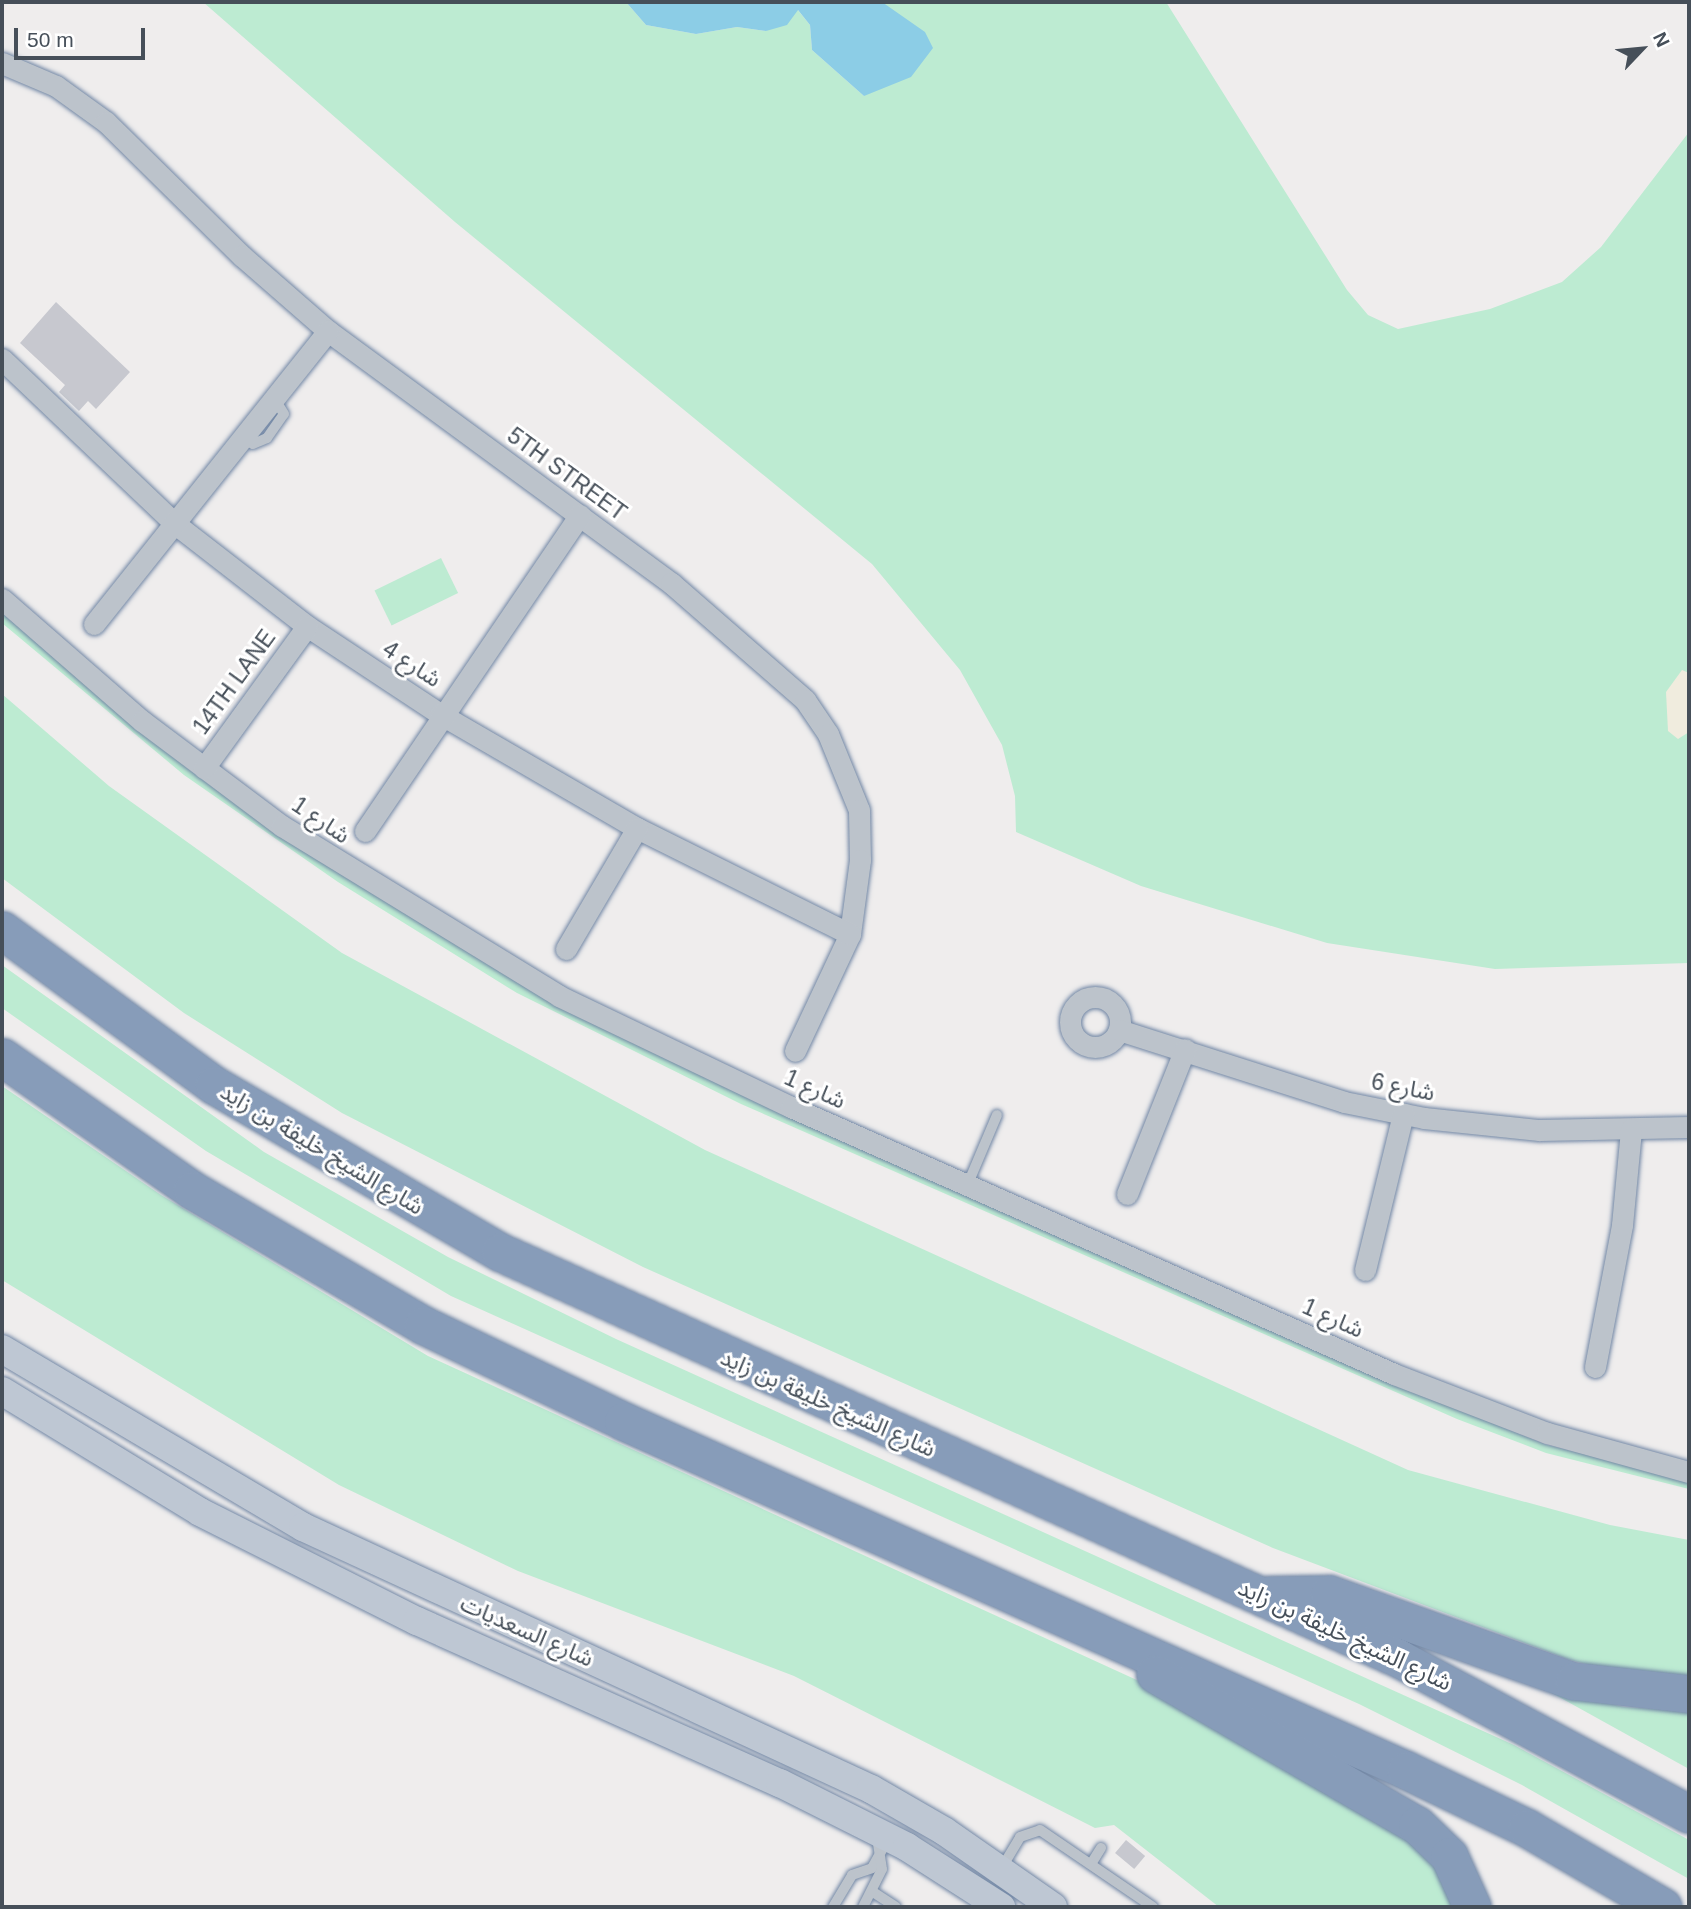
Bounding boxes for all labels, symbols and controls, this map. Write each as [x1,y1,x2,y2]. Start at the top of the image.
scale bar [18,14,149,58]
north arrow [1607,14,1677,84]
text: 50 m [27,28,74,51]
text: N [1649,29,1674,50]
street label: 5TH STREET [502,422,632,526]
street label: 14TH LANE [187,624,281,740]
street label: شارع 4 [378,635,446,693]
street label: شارع 1 [287,791,355,849]
street label: شارع 1 [780,1063,850,1115]
street label: شارع 6 [1369,1067,1437,1107]
street label: شارع الشيخ خليفة بن زايد [215,1077,429,1221]
street label: شارع 1 [1298,1292,1368,1344]
street label: شارع الشيخ خليفة بن زايد [716,1343,940,1463]
street label: شارع الشيخ خليفة بن زايد [1234,1573,1456,1697]
street label: شارع السعديات [456,1589,598,1673]

